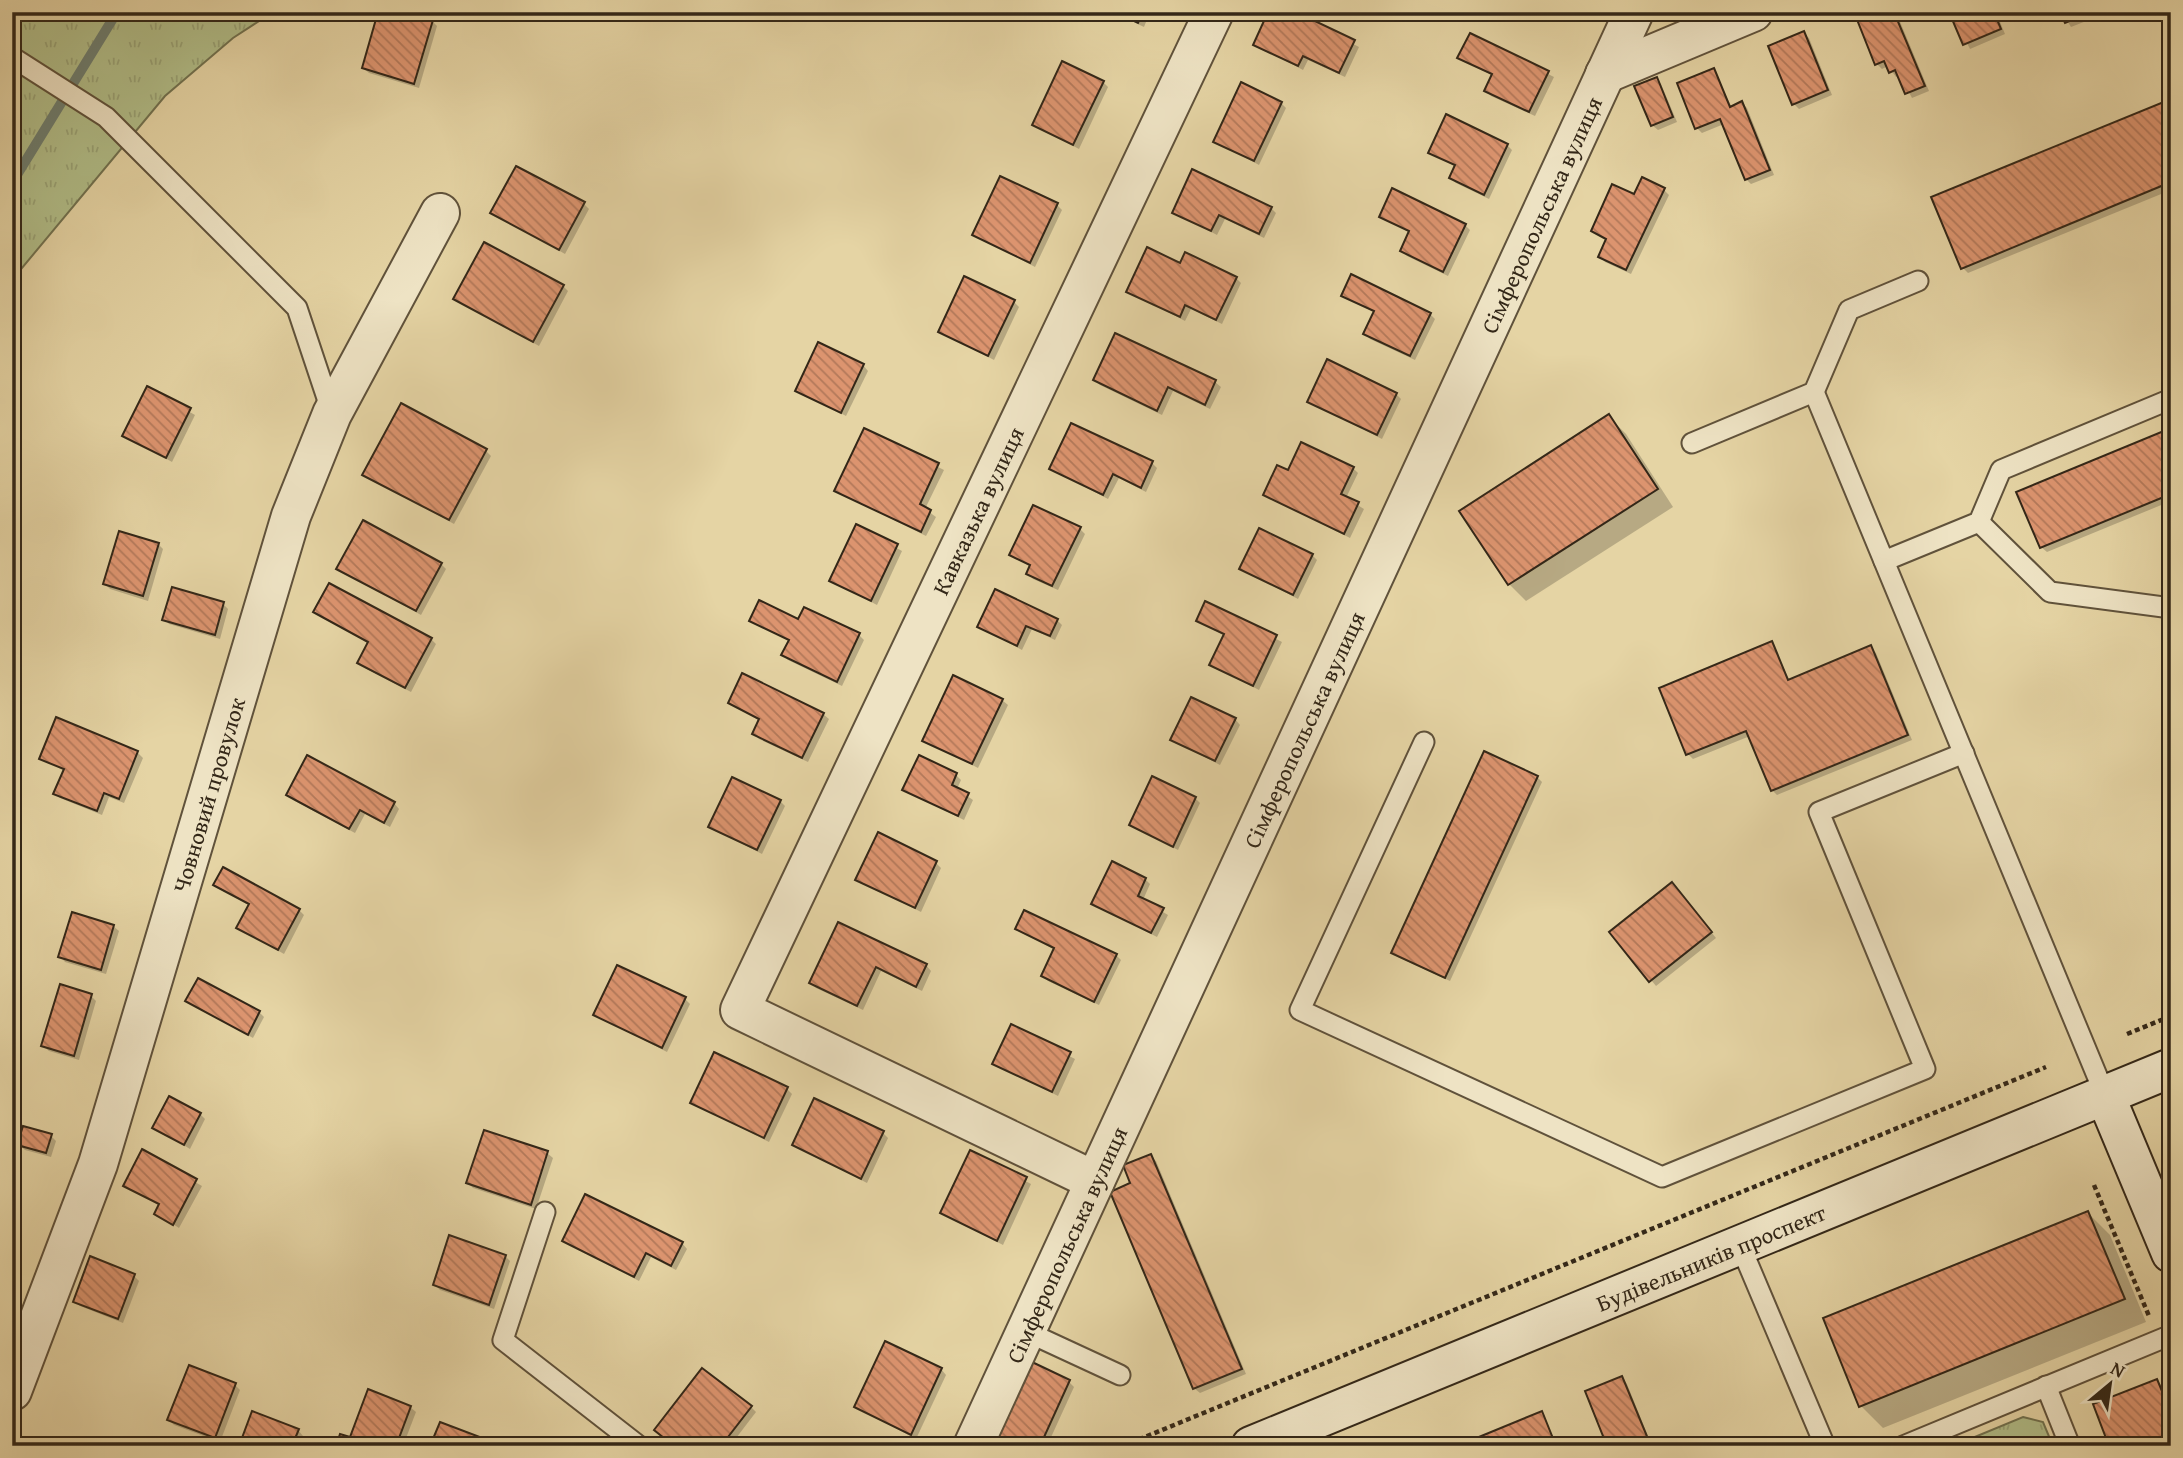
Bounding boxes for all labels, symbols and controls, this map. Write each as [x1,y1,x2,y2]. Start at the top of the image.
street label: Сімферопольська вулиця [1472,90,1610,338]
street label: Кавказька вулиця [923,421,1031,600]
street label: Сімферопольська вулиця [1234,605,1372,853]
street label: Човновий провулок [163,693,253,896]
street label: Сімферопольська вулиця [997,1120,1135,1368]
street label: Будівельників проспект [1591,1195,1831,1319]
north arrow [2074,1350,2144,1420]
text: N [2106,1354,2131,1385]

